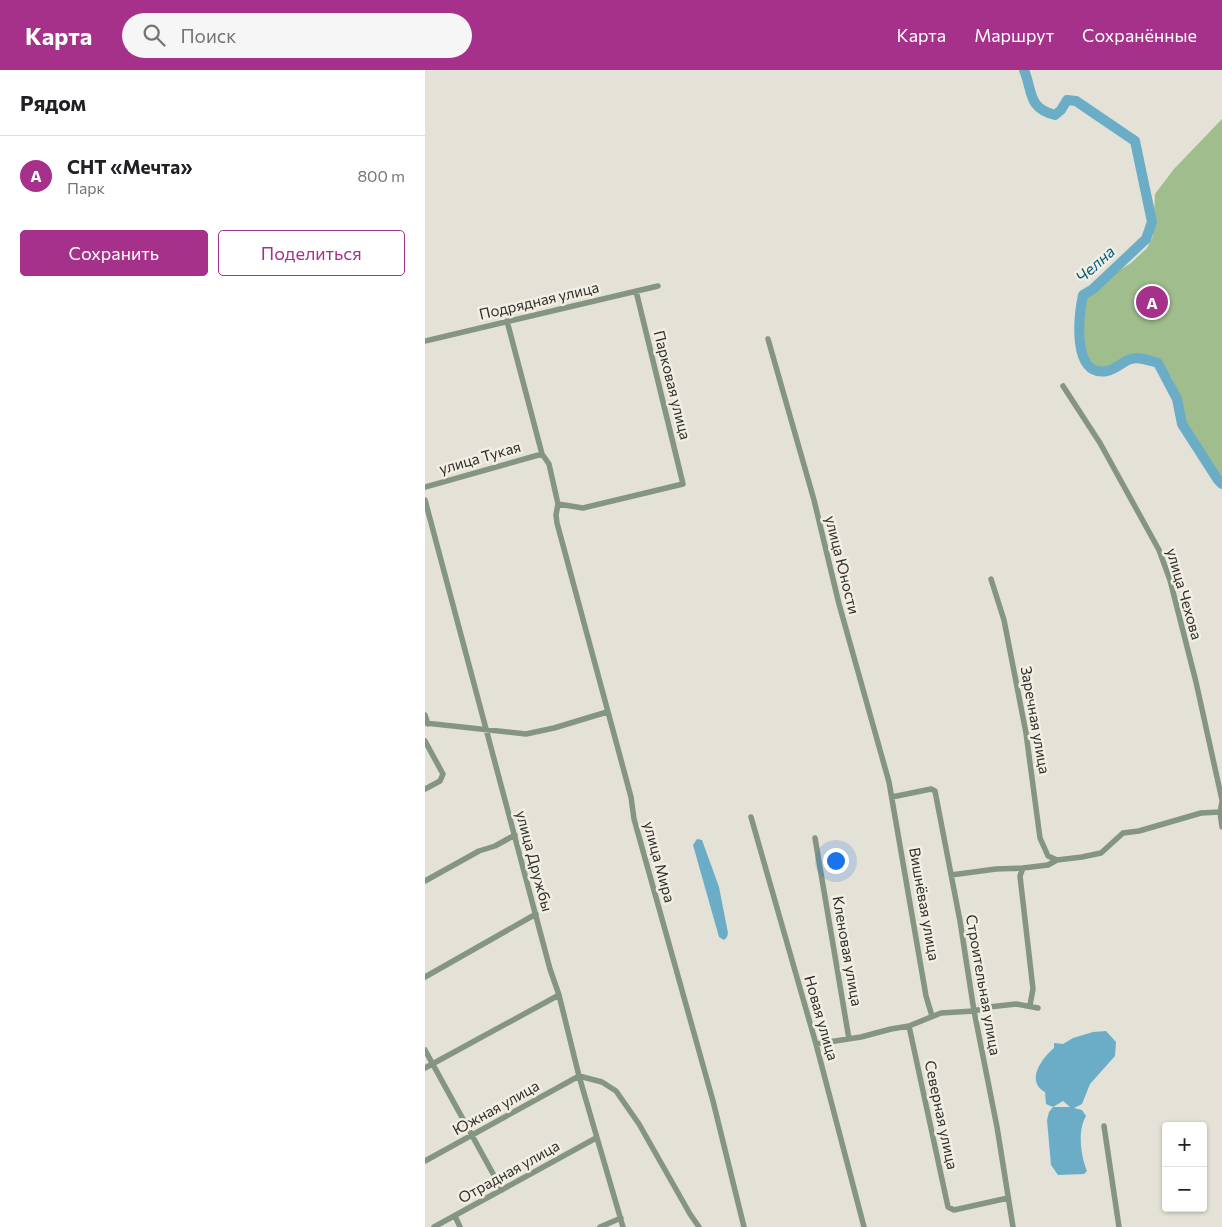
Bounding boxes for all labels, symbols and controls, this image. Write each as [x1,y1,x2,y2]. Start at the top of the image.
search box [122,13,472,58]
text: Карта [25,21,92,50]
icon: search [140,21,168,49]
text: Поиск [180,24,236,47]
text: Карта [897,24,946,46]
text: Маршрут [974,24,1054,46]
text: Сохранённые [1082,24,1197,46]
text: Рядом [20,90,86,115]
text: СНТ «Мечта» [67,155,192,178]
text: A [30,166,42,185]
text: 800 m [357,166,405,185]
text: Парк [67,178,105,197]
button: Сохранить [20,230,208,276]
button: Поделиться [218,230,405,276]
water label: Челна [1071,241,1118,286]
street label: Подрядная улица [477,277,600,323]
pin: A [1136,283,1168,321]
street label: Парковая улица [651,328,695,441]
street label: улица Тукая [437,437,523,477]
street label: улица Юности [822,514,864,616]
street label: улица Чехова [1163,546,1207,642]
street label: Заречная улица [1018,665,1054,775]
street label: улица Дружбы [513,808,557,913]
street label: улица Мира [640,819,679,904]
street label: Вишнёвая улица [906,846,944,962]
your location [823,848,849,874]
street label: Кленовая улица [829,894,867,1007]
street label: Строительная улица [963,913,1005,1057]
street label: Новая улица [801,973,843,1062]
street label: Северная улица [922,1059,962,1171]
street label: Южная улица [449,1076,542,1138]
map controls [1162,1122,1207,1212]
button: + [1162,1122,1207,1167]
street label: Отрадная улица [455,1136,562,1206]
button: − [1162,1167,1207,1212]

